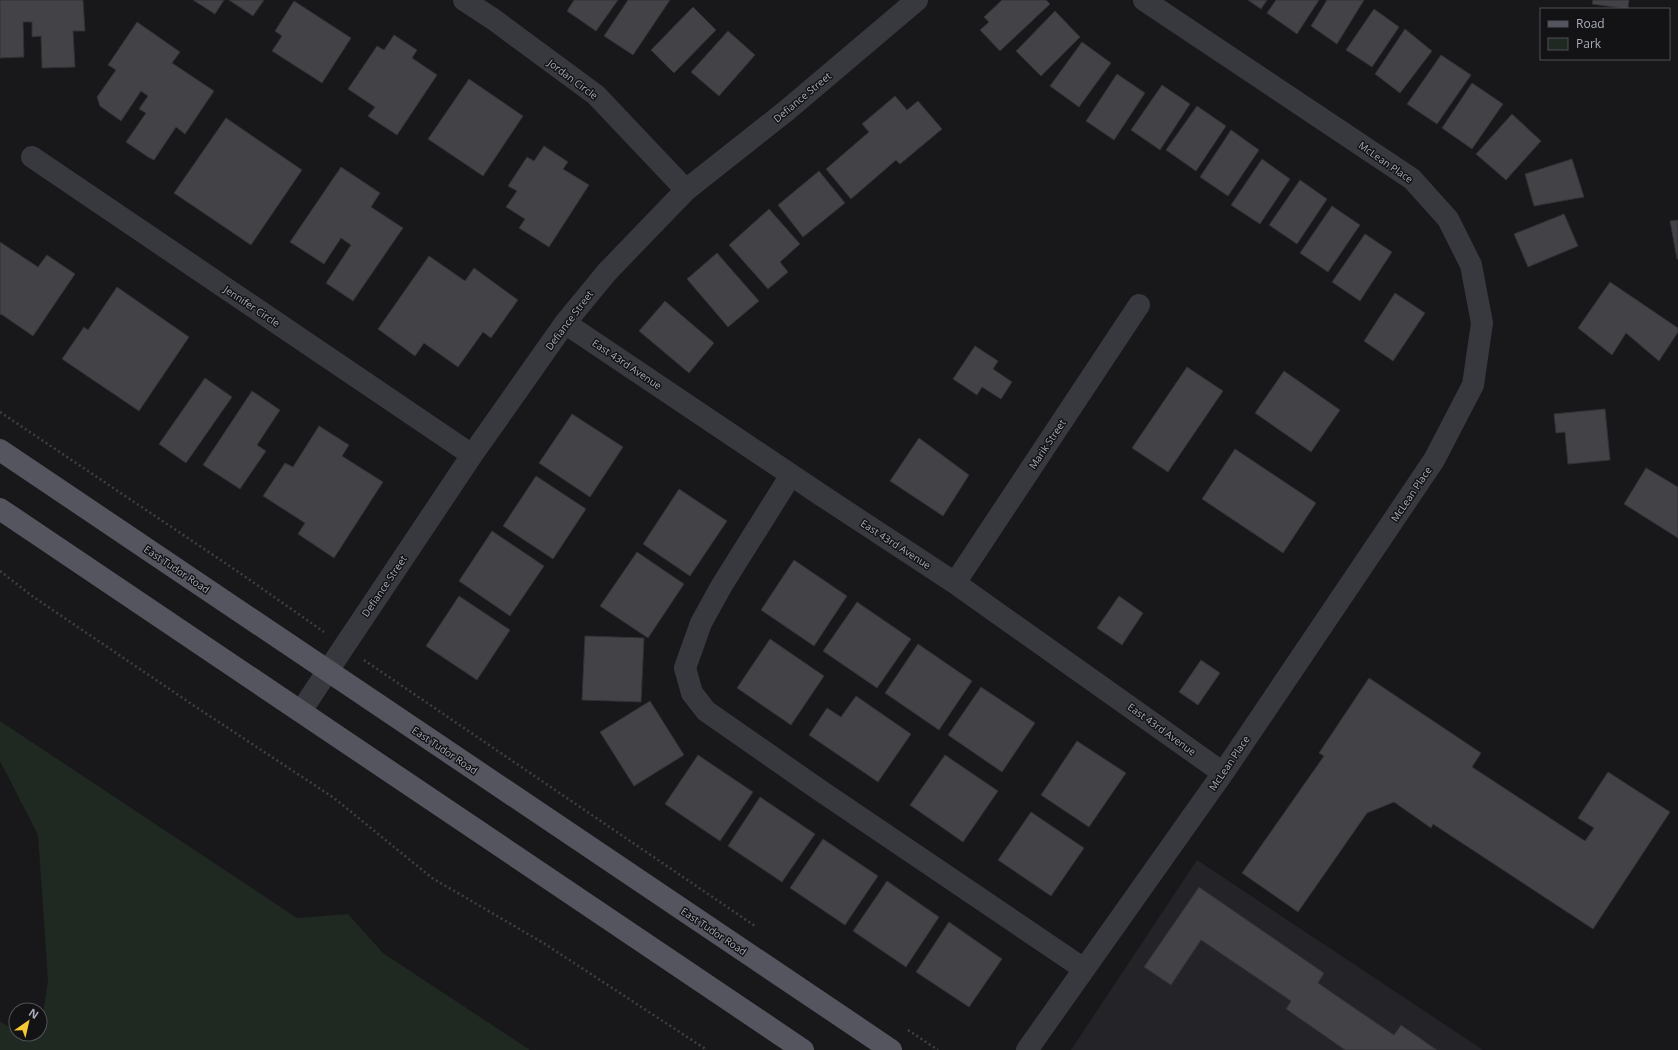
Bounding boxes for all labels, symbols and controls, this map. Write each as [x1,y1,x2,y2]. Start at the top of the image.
legend [1540,8,1670,60]
text: Road [1576,15,1605,32]
text: Park [1576,35,1602,52]
street label: Jordan Circle [544,55,601,103]
street label: Defiance Street [770,68,834,125]
street label: McLean Place [1356,138,1416,186]
street label: Jennifer Circle [220,282,283,330]
street label: Defiance Street [542,287,596,353]
street label: East 43rd Avenue [589,336,665,393]
street label: Marik Street [1025,416,1069,472]
street label: McLean Place [1387,463,1435,524]
street label: East 43rd Avenue [858,516,934,572]
street label: East Tudor Road [141,542,213,596]
street label: Defiance Street [358,552,410,620]
street label: East 43rd Avenue [1125,700,1199,759]
street label: East Tudor Road [409,723,481,777]
street label: McLean Place [1205,732,1253,793]
street label: East Tudor Road [678,904,750,958]
north arrow [8,1002,48,1042]
text: N [26,1005,42,1022]

